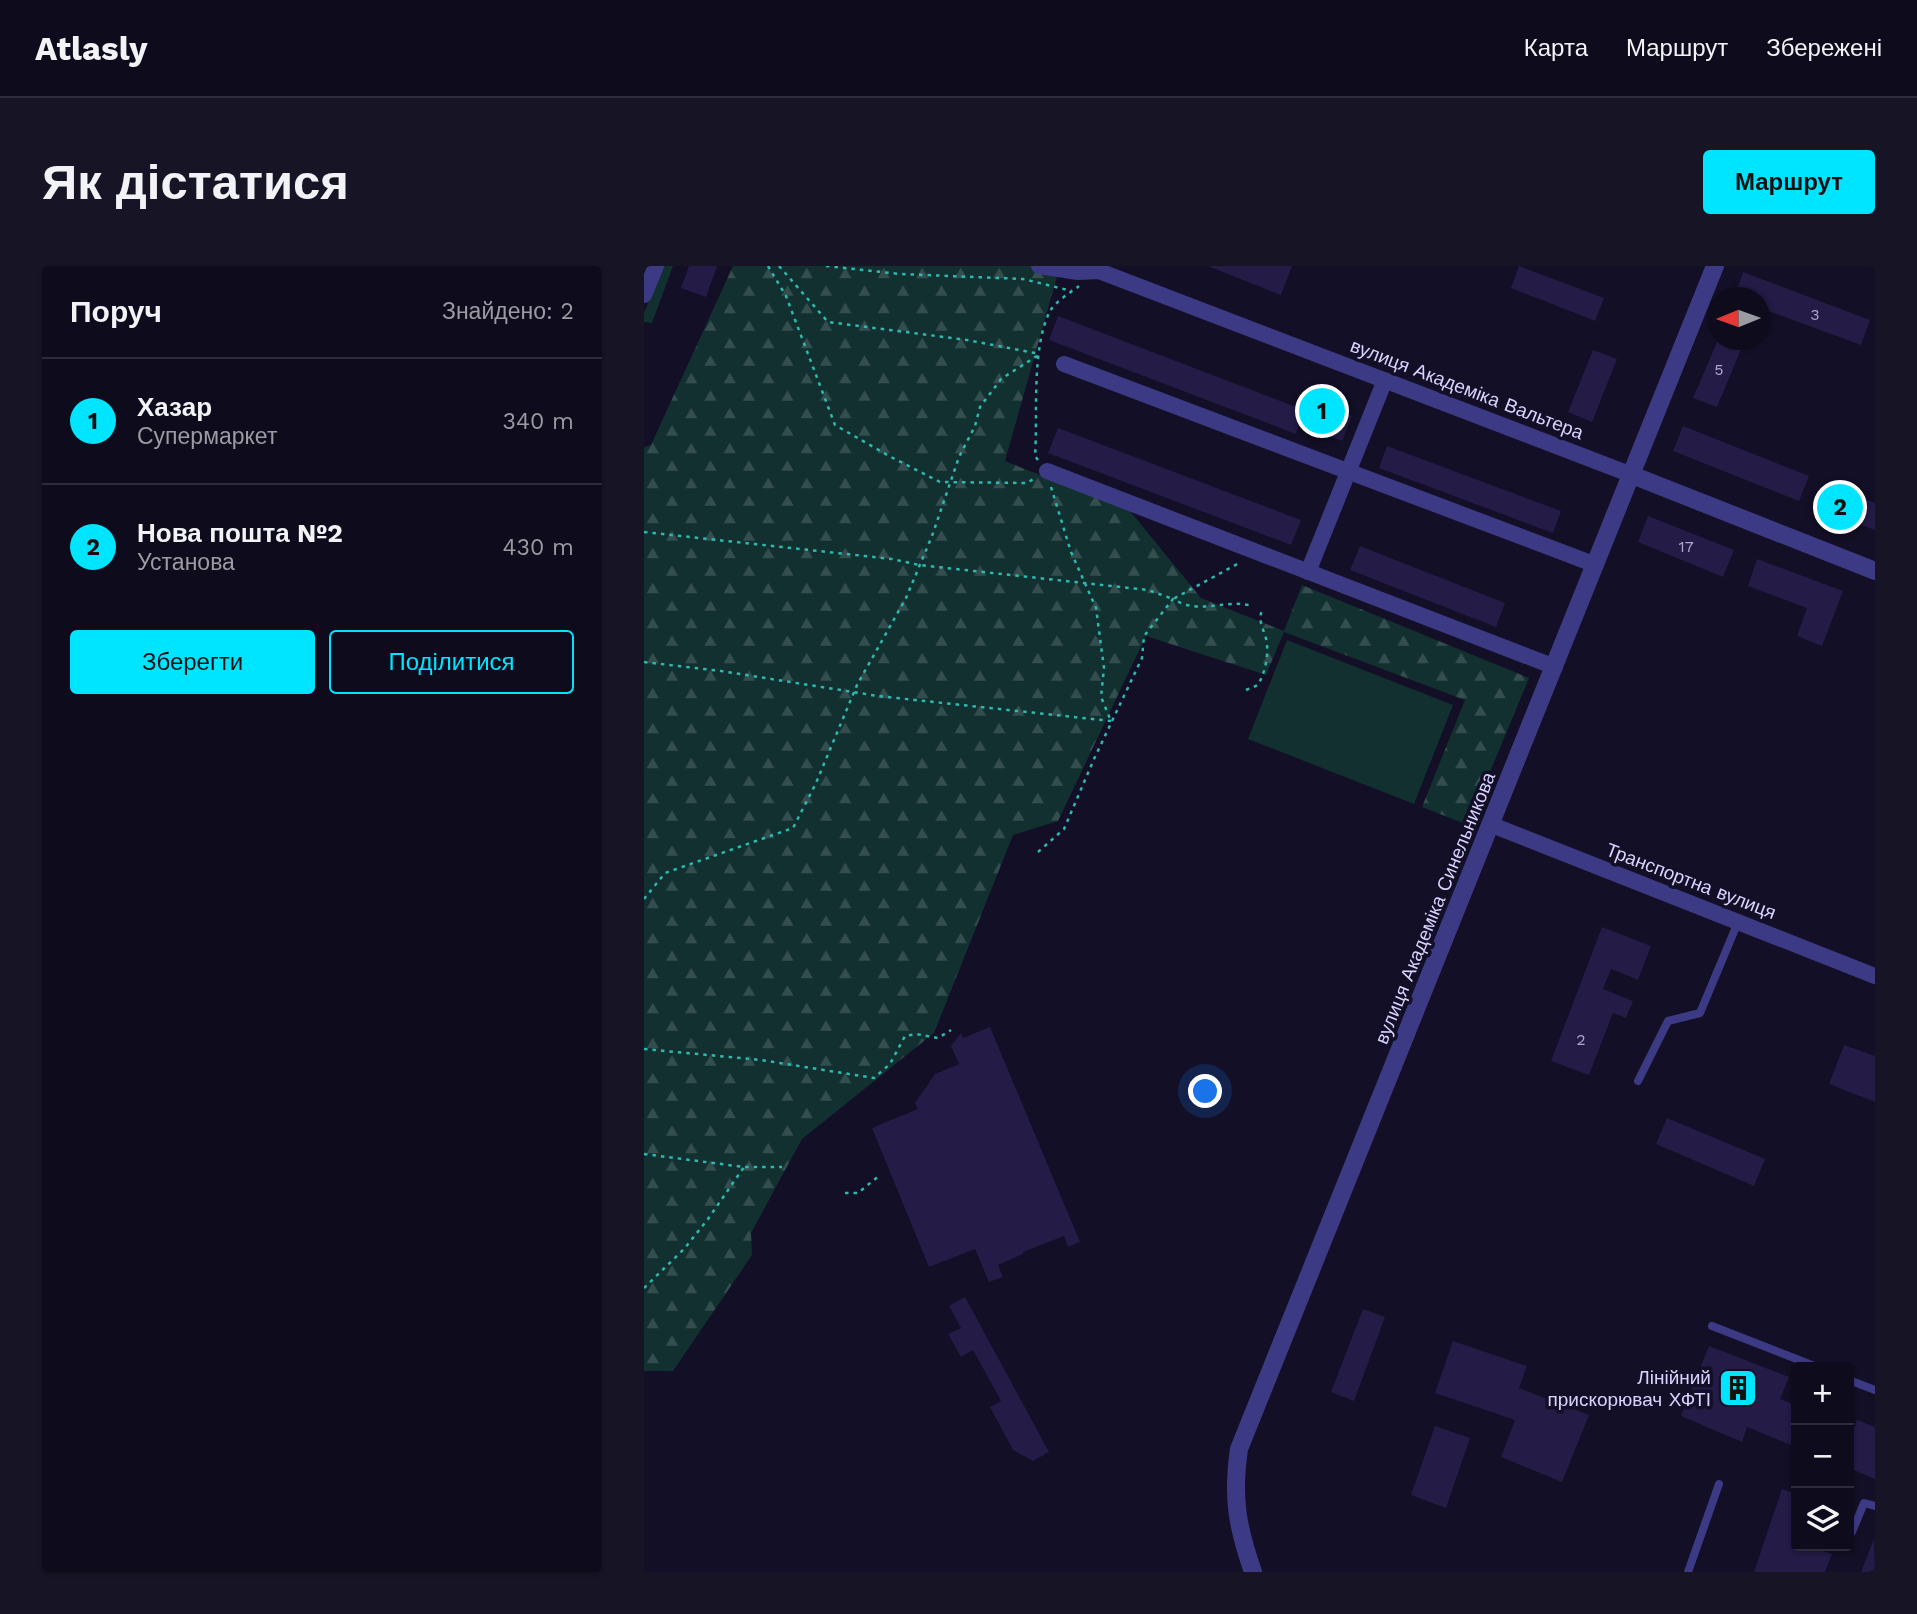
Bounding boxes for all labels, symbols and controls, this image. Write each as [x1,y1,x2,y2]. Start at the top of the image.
text: Atlasly [35,29,147,68]
text: Карта [1524,34,1588,62]
text: Маршрут [1626,34,1728,62]
text: Збережені [1766,34,1882,62]
button: Маршрут [1703,150,1875,214]
text: Як дістатися [42,153,349,211]
north arrow [1707,287,1770,350]
text: Поруч [70,294,162,329]
text: Знайдено: 2 [442,298,574,325]
house number: 3 [1810,305,1820,324]
street label: вулиця Академіка Вальтера [1347,334,1587,444]
house number: 5 [1714,360,1724,379]
pin: 1 [1299,385,1345,437]
text: Хазар [137,392,212,422]
text: 1 [88,408,98,435]
text: 340 m [502,408,574,435]
text: Супермаркет [137,423,277,450]
pin: 2 [1817,481,1863,533]
text: Нова пошта №2 [137,518,343,548]
text: 2 [86,534,100,561]
text: 430 m [502,534,574,561]
house number: 17 [1678,537,1694,556]
text: Установа [137,549,235,576]
button: Зберегти [70,630,315,694]
button: Поділитися [329,630,574,694]
street label: вулиця Академіка Синельникова [1370,768,1500,1047]
street label: Транспортна вулиця [1603,838,1779,924]
house number: 2 [1576,1030,1586,1049]
your location [1188,1074,1222,1108]
map controls [1791,1362,1854,1551]
button: + [1791,1362,1854,1425]
place label: Лінійний прискорювач ХФТІ [1547,1366,1711,1411]
building icon: Лінійний прискорювач ХФТІ [1717,1367,1759,1409]
button: − [1791,1425,1854,1488]
button: layers [1791,1488,1854,1551]

